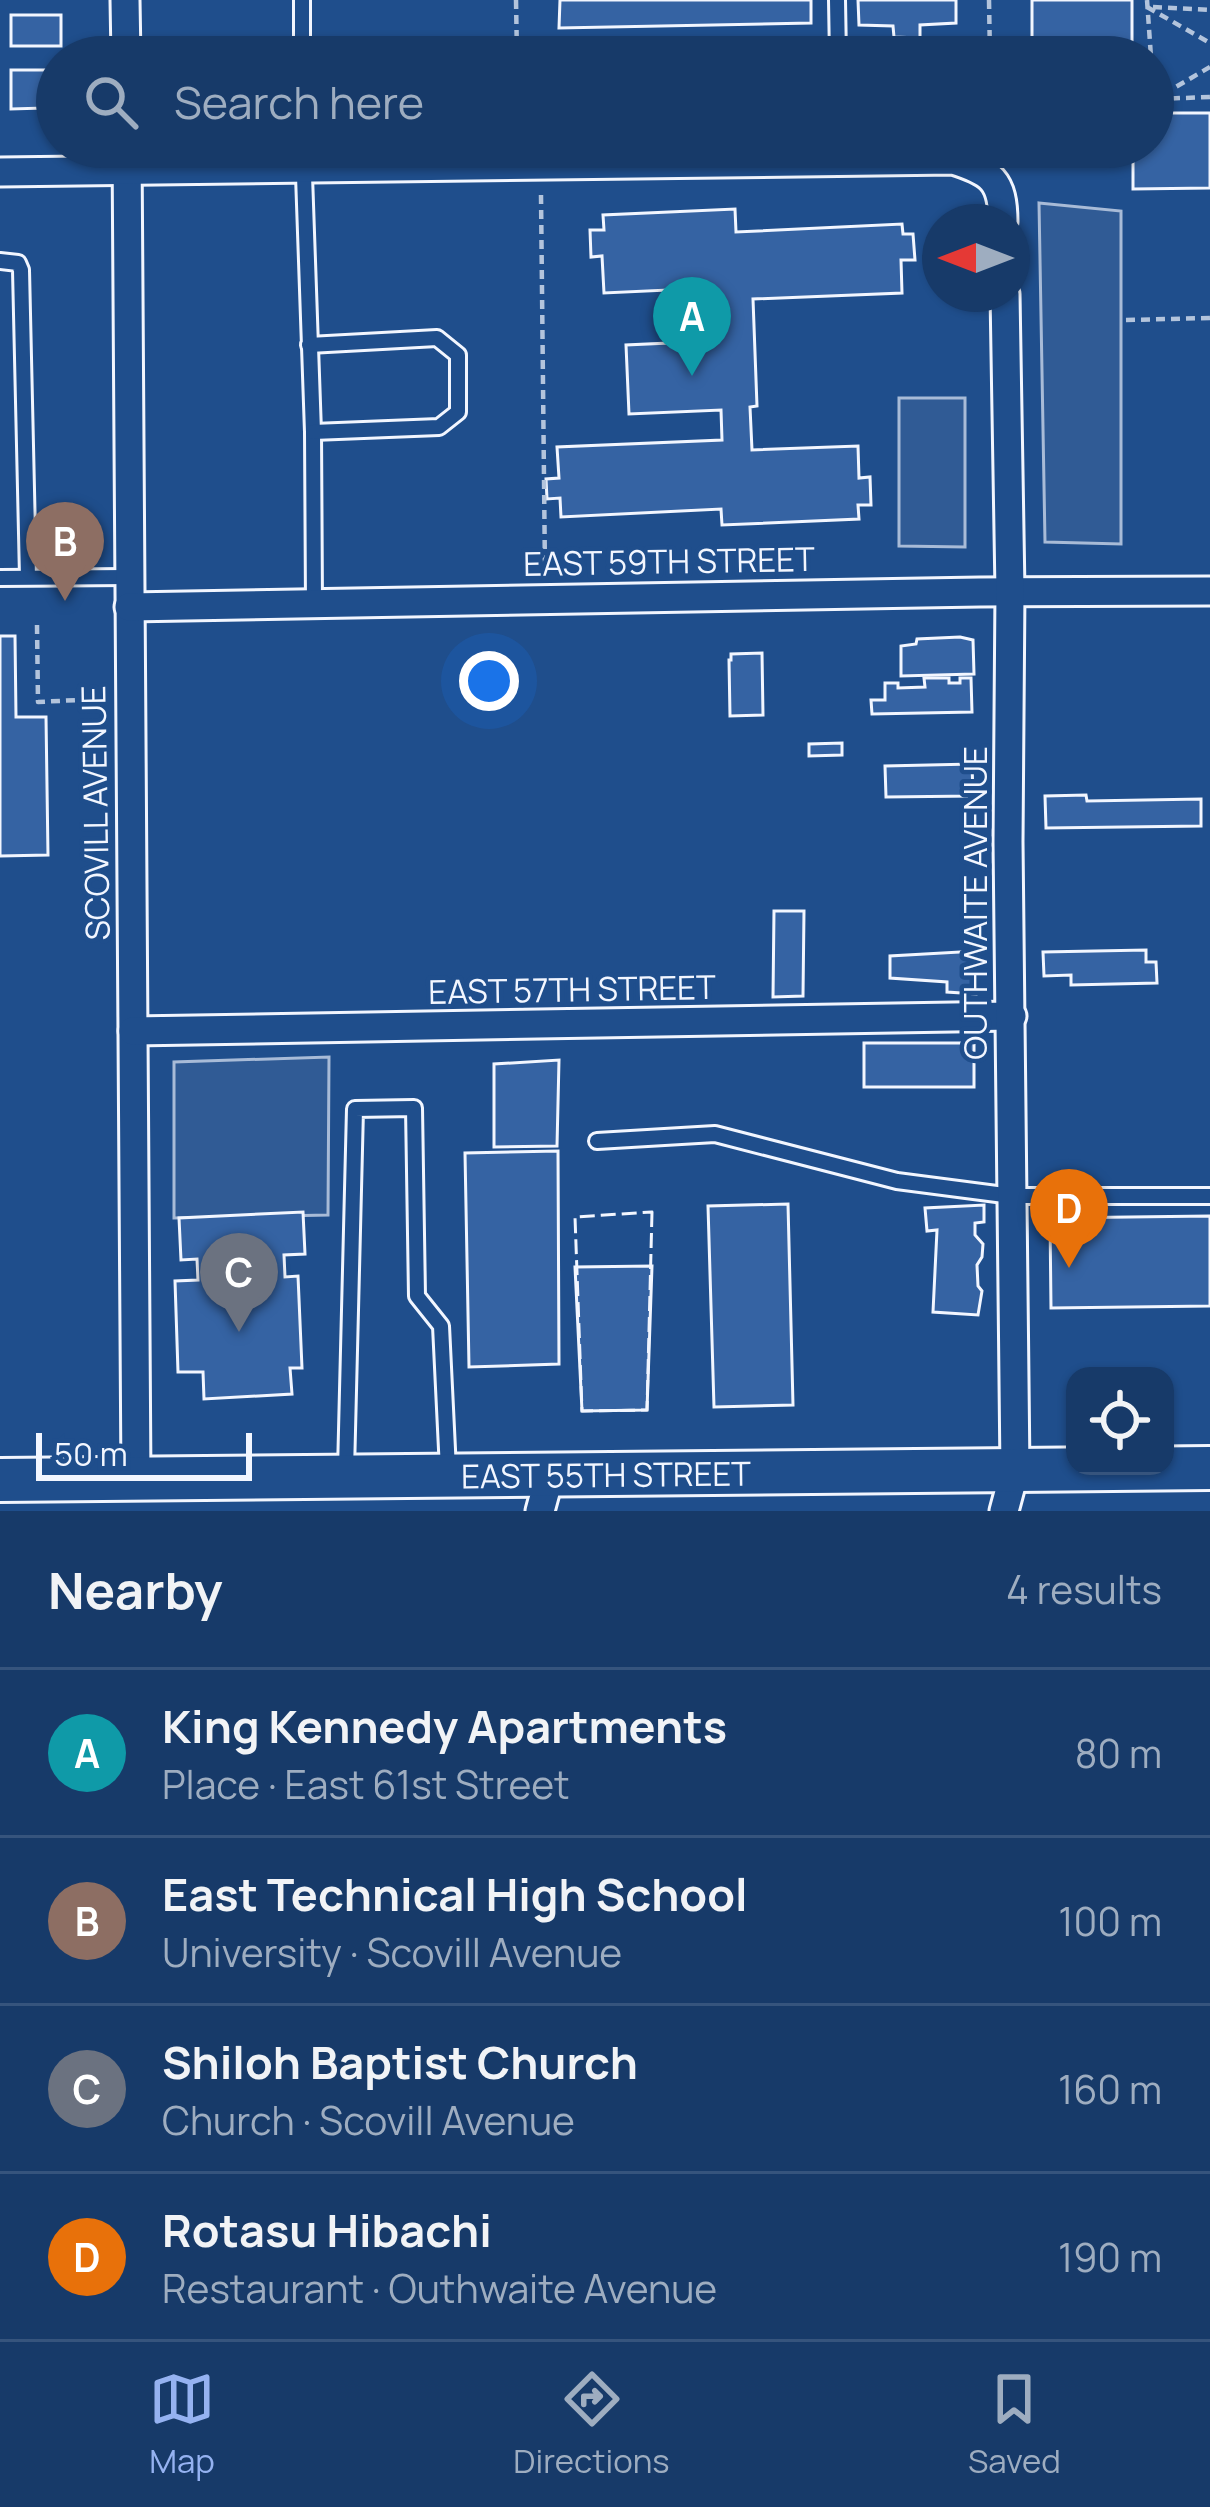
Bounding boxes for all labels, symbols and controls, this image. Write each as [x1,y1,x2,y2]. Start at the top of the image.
search box [36,36,1174,168]
icon: search [78,69,144,135]
text: Search here [174,71,424,133]
north arrow [922,204,1030,312]
pin: A [653,277,731,376]
pin: B [26,502,104,601]
street label: EAST 59TH STREET [523,536,815,586]
your location [459,651,519,711]
street label: SCOVILL AVENUE [70,685,120,941]
street label: OUTHWAITE AVENUE [952,746,997,1060]
street label: EAST 57TH STREET [428,964,716,1014]
pin: D [1030,1169,1108,1268]
pin: C [200,1233,278,1332]
map controls [1066,1367,1174,1475]
button: locate [1066,1367,1174,1475]
scale bar [36,1427,252,1480]
text: 50 m [54,1431,128,1476]
street label: EAST 55TH STREET [461,1450,751,1498]
text: Nearby [48,1555,223,1624]
text: 4 results [1006,1562,1162,1616]
text: King Kennedy Apartments [162,1695,727,1757]
text: A [74,1726,100,1780]
text: 80 m [1075,1726,1162,1780]
text: Place · East 61st Street [162,1757,570,1811]
text: East Technical High School [162,1863,748,1925]
text: B [75,1894,99,1948]
text: 100 m [1058,1894,1162,1948]
text: University · Scovill Avenue [162,1925,622,1979]
text: Shiloh Baptist Church [162,2031,638,2093]
text: C [73,2062,101,2116]
text: 160 m [1058,2062,1162,2116]
text: Church · Scovill Avenue [162,2093,575,2147]
text: Rotasu Hibachi [162,2199,492,2261]
text: D [73,2230,101,2284]
text: 190 m [1058,2230,1162,2284]
text: Restaurant · Outhwaite Avenue [162,2261,717,2315]
tab: Map [149,2366,215,2483]
tab: Directions [513,2366,670,2483]
tab: Saved [968,2366,1061,2483]

